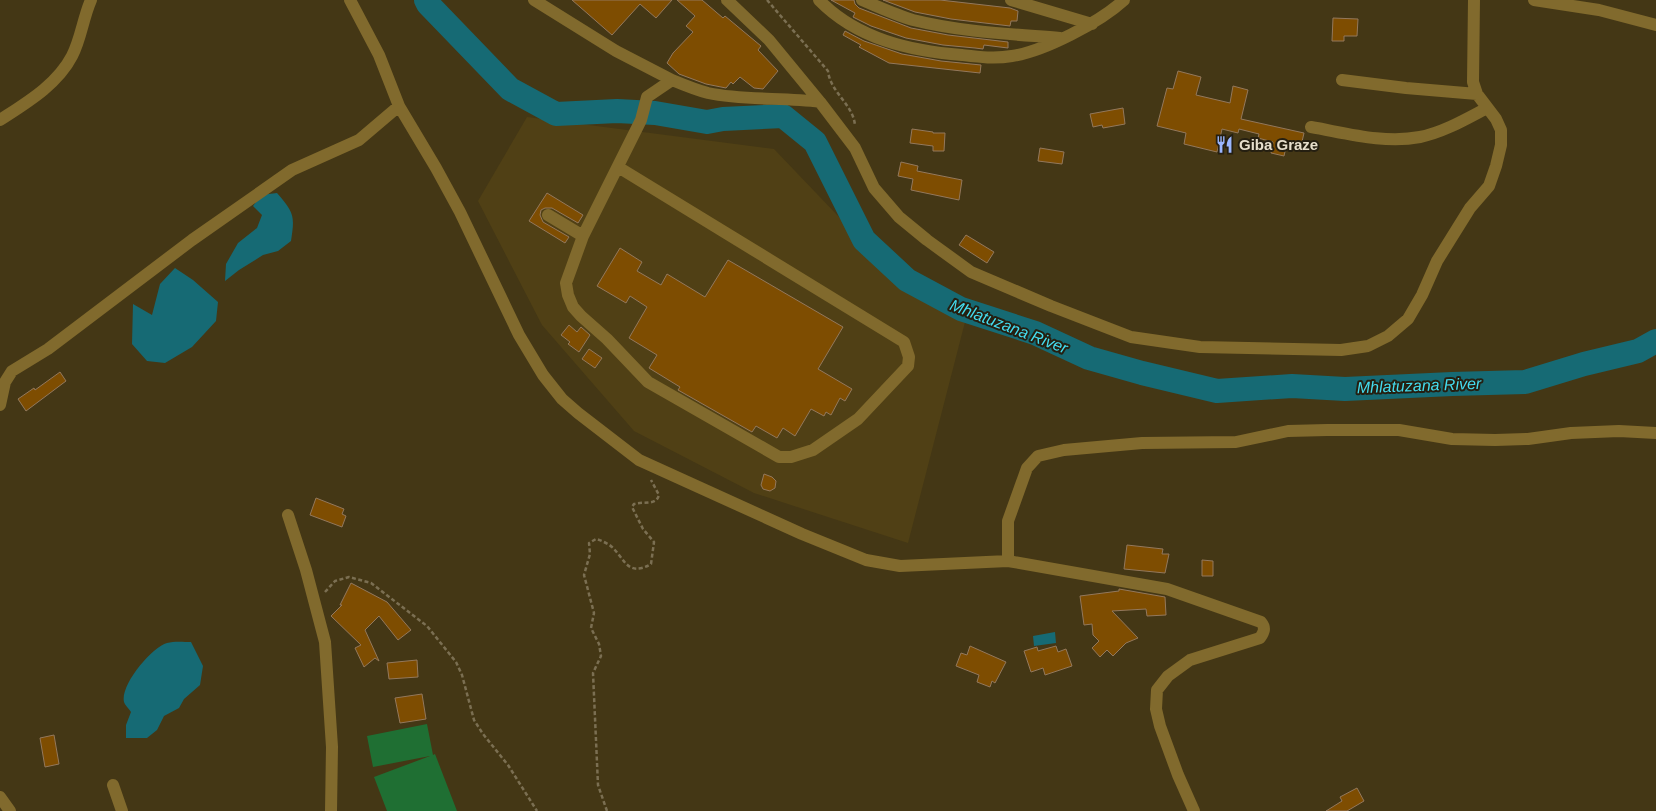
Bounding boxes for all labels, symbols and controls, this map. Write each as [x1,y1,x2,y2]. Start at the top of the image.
restaurant icon: Giba Graze [1215,135,1235,155]
place label: Giba Graze [1239,136,1318,153]
water label: Mhlatuzana River [948,296,1071,357]
water label: Mhlatuzana River [1357,375,1482,396]

